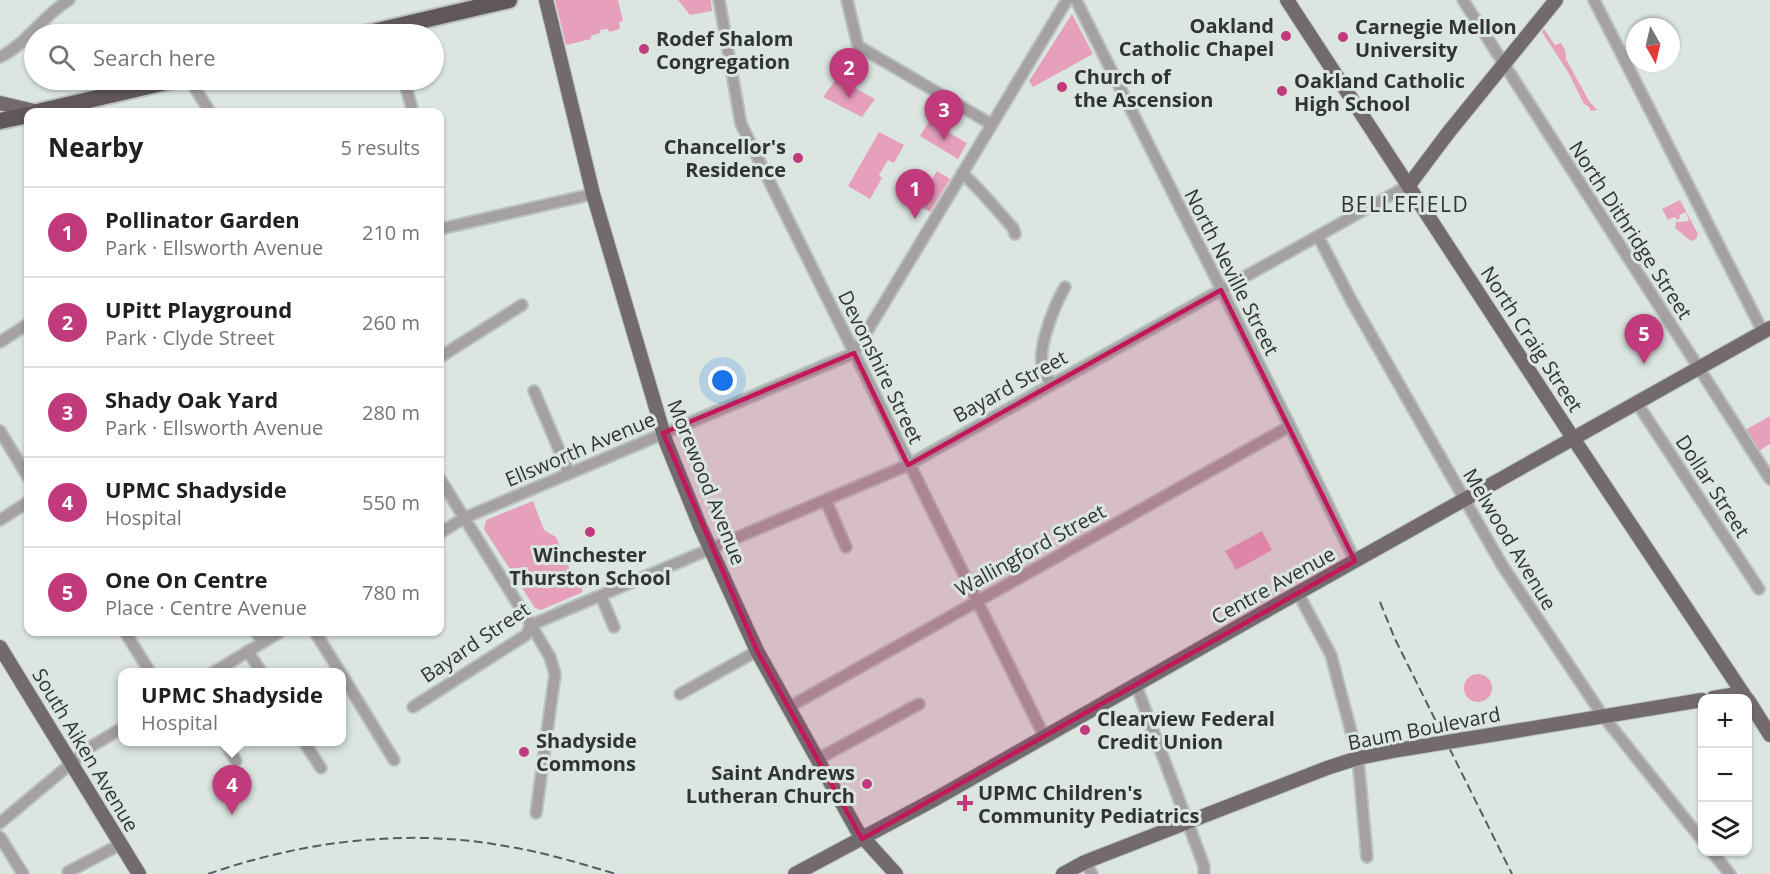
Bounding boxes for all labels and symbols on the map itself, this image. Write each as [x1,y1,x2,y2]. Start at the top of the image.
place label: Oakland Catholic Chapel [1119,12,1274,62]
place label: Carnegie Mellon University [1355,13,1517,63]
north arrow [1626,18,1680,72]
place label: Rodef Shalom Congregation [656,25,793,75]
marker: Oakland Catholic Chapel [1279,29,1293,43]
marker: Carnegie Mellon University [1336,30,1350,44]
marker: Rodef Shalom Congregation [637,42,651,56]
pin: 2 [830,48,868,98]
place label: Church of the Ascension [1074,63,1213,113]
place label: Oakland Catholic High School [1294,67,1465,117]
marker: Church of the Ascension [1055,80,1069,94]
marker: Oakland Catholic High School [1275,84,1289,98]
pin: 3 [924,90,964,140]
place label: Chancellor's Residence [664,133,786,183]
street label: North Dithridge Street [1563,136,1699,324]
marker: Chancellor's Residence [791,151,805,165]
pin: 1 [896,170,934,219]
street label: North Neville Street [1178,184,1286,360]
district label: BELLEFIELD [1341,190,1469,218]
street label: North Craig Street [1475,261,1589,417]
street label: Devonshire Street [832,286,930,448]
pin: 5 [1624,314,1664,364]
street label: Bayard Street [948,343,1072,429]
your location [708,366,737,395]
street label: Morewood Avenue [662,395,752,569]
street label: Ellsworth Avenue [501,405,659,493]
street label: Dollar Street [1670,430,1756,542]
street label: Melwood Avenue [1457,463,1563,615]
street label: Wallingford Street [950,497,1110,603]
marker: Winchester Thurston School [583,525,597,539]
street label: Centre Avenue [1206,540,1340,630]
place label: Winchester Thurston School [509,541,671,591]
street label: Bayard Street [415,595,535,689]
street label: South Aiken Avenue [26,663,146,837]
street label: Baum Boulevard [1345,700,1503,756]
place label: Clearview Federal Credit Union [1097,705,1275,755]
marker: Clearview Federal Credit Union [1078,723,1092,737]
place label: Shadyside Commons [536,727,637,777]
marker: Shadyside Commons [517,745,531,759]
place label: Saint Andrews Lutheran Church [686,759,855,809]
pin: 4 [212,766,252,815]
marker: Saint Andrews Lutheran Church [860,777,874,791]
place label: UPMC Children's Community Pediatrics [978,779,1199,829]
marker: UPMC Children's Community Pediatrics [956,794,974,812]

